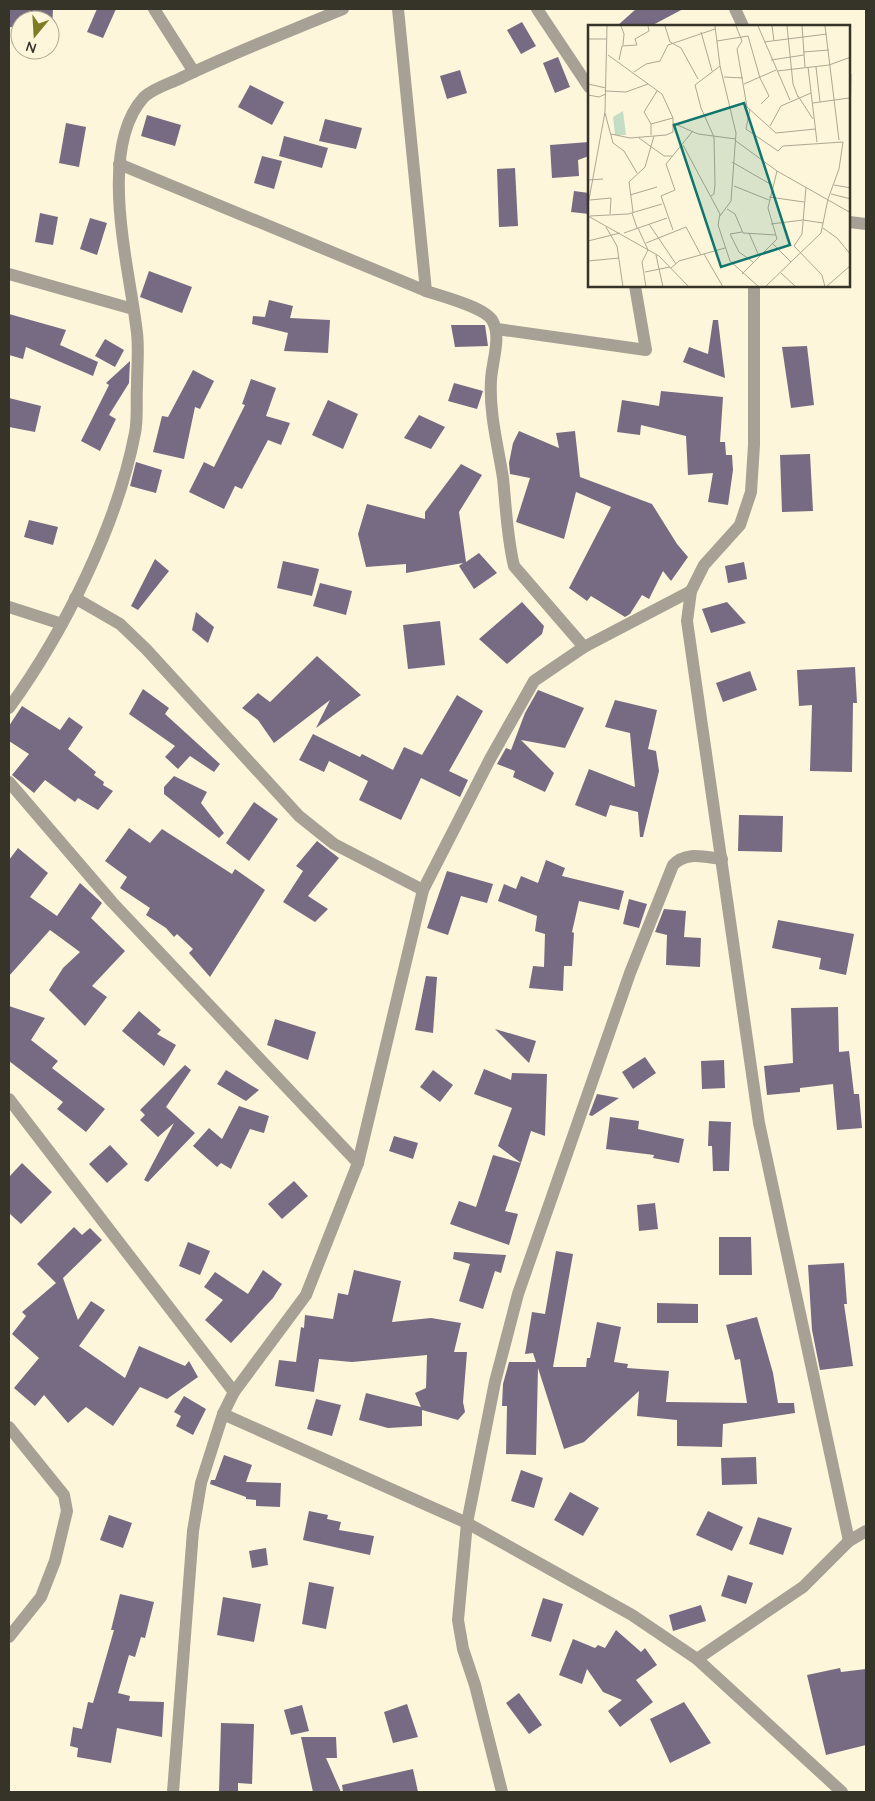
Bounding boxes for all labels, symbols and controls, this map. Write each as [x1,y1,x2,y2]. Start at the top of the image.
north arrow [10,10,60,60]
inset map [588,25,850,288]
text: N [23,37,39,58]

